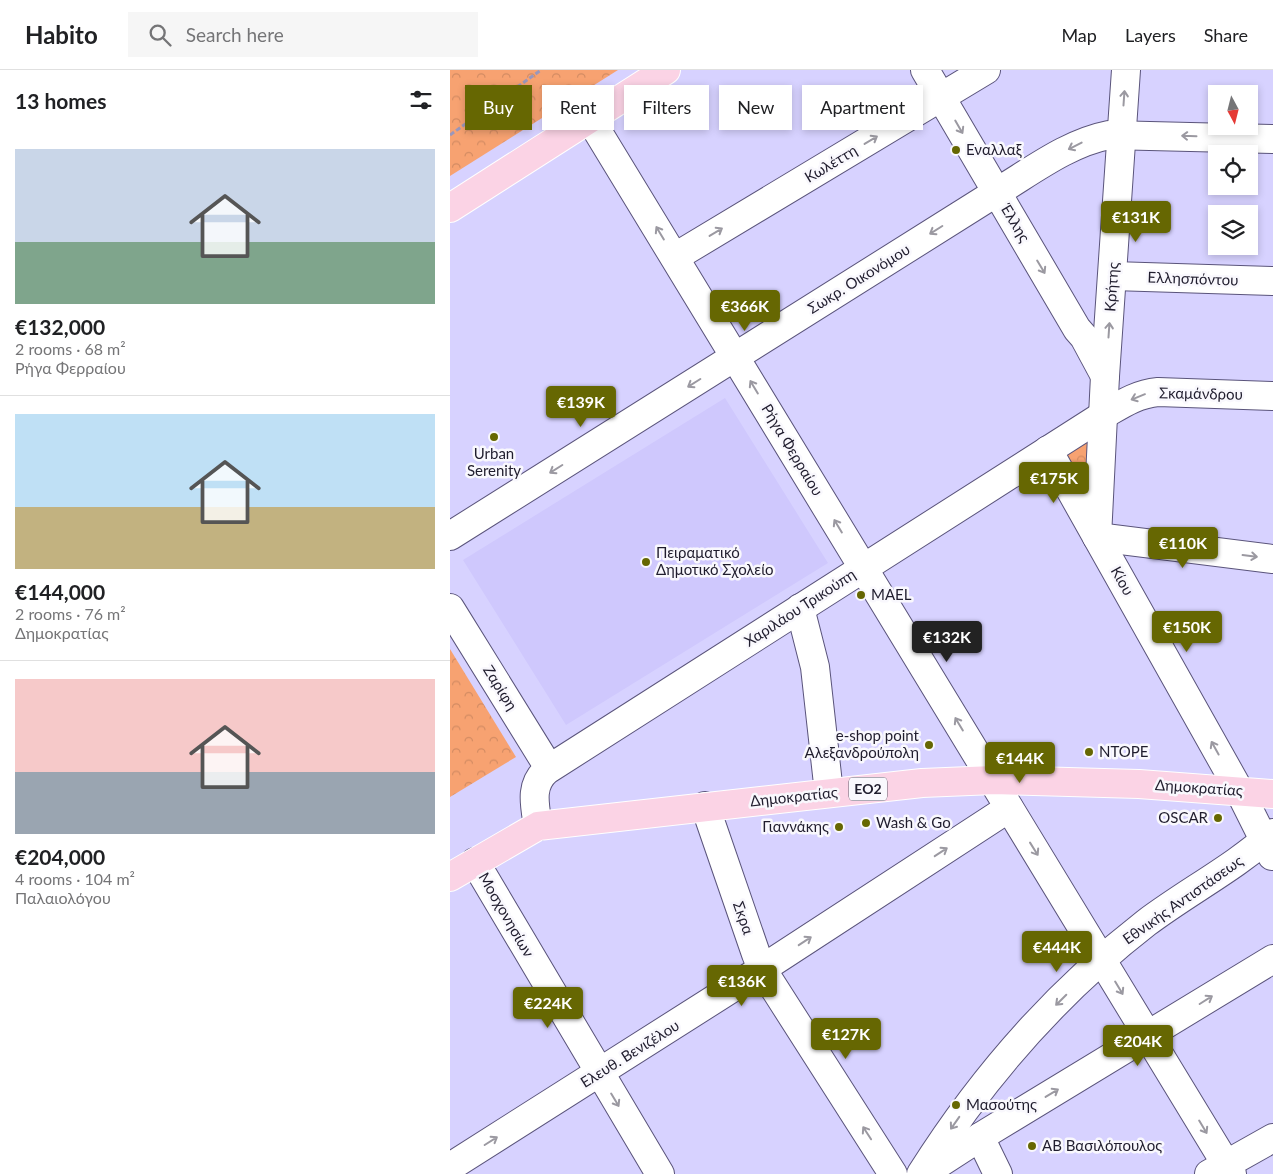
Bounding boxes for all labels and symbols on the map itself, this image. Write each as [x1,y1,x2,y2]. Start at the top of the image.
north arrow [1208,85,1258,135]
one-way arrow [1120,91,1129,107]
one-way arrow [954,120,964,134]
one-way arrow [1182,131,1198,141]
one-way arrow [863,134,877,144]
street label: Κωλέττη [801,140,860,186]
place label: Εναλλαξ [966,140,1022,159]
one-way arrow [1068,141,1083,151]
marker: Εναλλαξ [950,144,962,156]
street label: Έλλης [997,200,1034,245]
pin: €131K [1101,200,1171,243]
one-way arrow [930,225,944,235]
one-way arrow [655,227,665,241]
one-way arrow [709,227,723,237]
street label: Σωκρ. Οικονόμου [804,240,913,317]
one-way arrow [1036,260,1046,275]
street label: Κρήτης [1100,262,1122,312]
street label: Ελλησπόντου [1147,267,1239,289]
pin: €366K [710,290,780,332]
one-way arrow [1104,323,1113,339]
one-way arrow [687,378,701,388]
one-way arrow [748,381,758,395]
street label: Σκαμάνδρου [1159,383,1243,403]
pin: €139K [546,386,616,428]
one-way arrow [1130,393,1146,402]
street label: Ρήγα Φερραίου [758,400,827,499]
marker: Urban Serenity [488,431,500,443]
place label: Urban Serenity [467,444,521,479]
pin: €175K [1019,462,1089,504]
one-way arrow [550,464,564,474]
one-way arrow [833,519,843,533]
pin: €110K [1148,526,1218,569]
place label: Πειραματικό Δημοτικό Σχολείο [656,543,774,578]
one-way arrow [1242,551,1258,561]
marker: Πειραματικό Δημοτικό Σχολείο [640,556,652,568]
street label: Κίου [1108,563,1138,598]
street label: Χαριλάου Τρικούπη [741,565,858,650]
place label: MAEL [871,585,912,603]
marker: MAEL [855,589,867,601]
pin: €150K [1152,610,1222,653]
pin: €132K [912,620,982,663]
street label: Ζαρίφη [480,662,522,713]
one-way arrow [954,717,964,731]
place label: e-shop point Αλεξανδρούπολη [804,726,920,762]
marker: e-shop point Αλεξανδρούπολη [923,739,935,751]
one-way arrow [1210,740,1220,755]
pin: €144K [985,742,1055,784]
place label: ΝΤΟΡΕ [1099,742,1149,760]
marker: ΝΤΟΡΕ [1083,746,1095,758]
street label: Δημοκρατίας [1155,775,1244,799]
road number: ΕΟ2 [849,778,887,801]
street label: Δημοκρατίας [749,782,839,810]
place label: OSCAR [1158,808,1209,826]
marker: OSCAR [1212,812,1224,824]
place label: Wash & Go [876,813,951,831]
place label: Γιαννάκης [762,817,829,835]
marker: Wash & Go [860,817,872,829]
marker: Γιαννάκης [833,821,845,833]
one-way arrow [1030,842,1040,856]
one-way arrow [934,847,948,857]
street label: Εθνικής Αντιστάσεως [1119,851,1246,947]
street label: Μοσχονησίων [475,869,538,960]
street label: Σκρα [730,899,758,937]
pin: €444K [1022,930,1092,973]
one-way arrow [798,936,812,946]
pin: €136K [707,964,777,1007]
one-way arrow [1115,980,1125,994]
pin: €224K [513,986,583,1029]
one-way arrow [1054,994,1067,1006]
one-way arrow [1198,995,1212,1005]
street label: Ελευθ. Βενιζέλου [577,1016,682,1091]
pin: €127K [811,1018,881,1060]
pin: €204K [1103,1024,1173,1067]
one-way arrow [1044,1088,1058,1098]
one-way arrow [611,1092,621,1106]
place label: Μασούτης [966,1095,1037,1113]
marker: Μασούτης [950,1099,962,1111]
one-way arrow [949,1116,960,1130]
one-way arrow [1199,1119,1209,1133]
one-way arrow [862,1126,872,1140]
one-way arrow [484,1136,498,1146]
place label: ΑΒ Βασιλόπουλος [1042,1136,1162,1154]
marker: ΑΒ Βασιλόπουλος [1026,1140,1038,1152]

